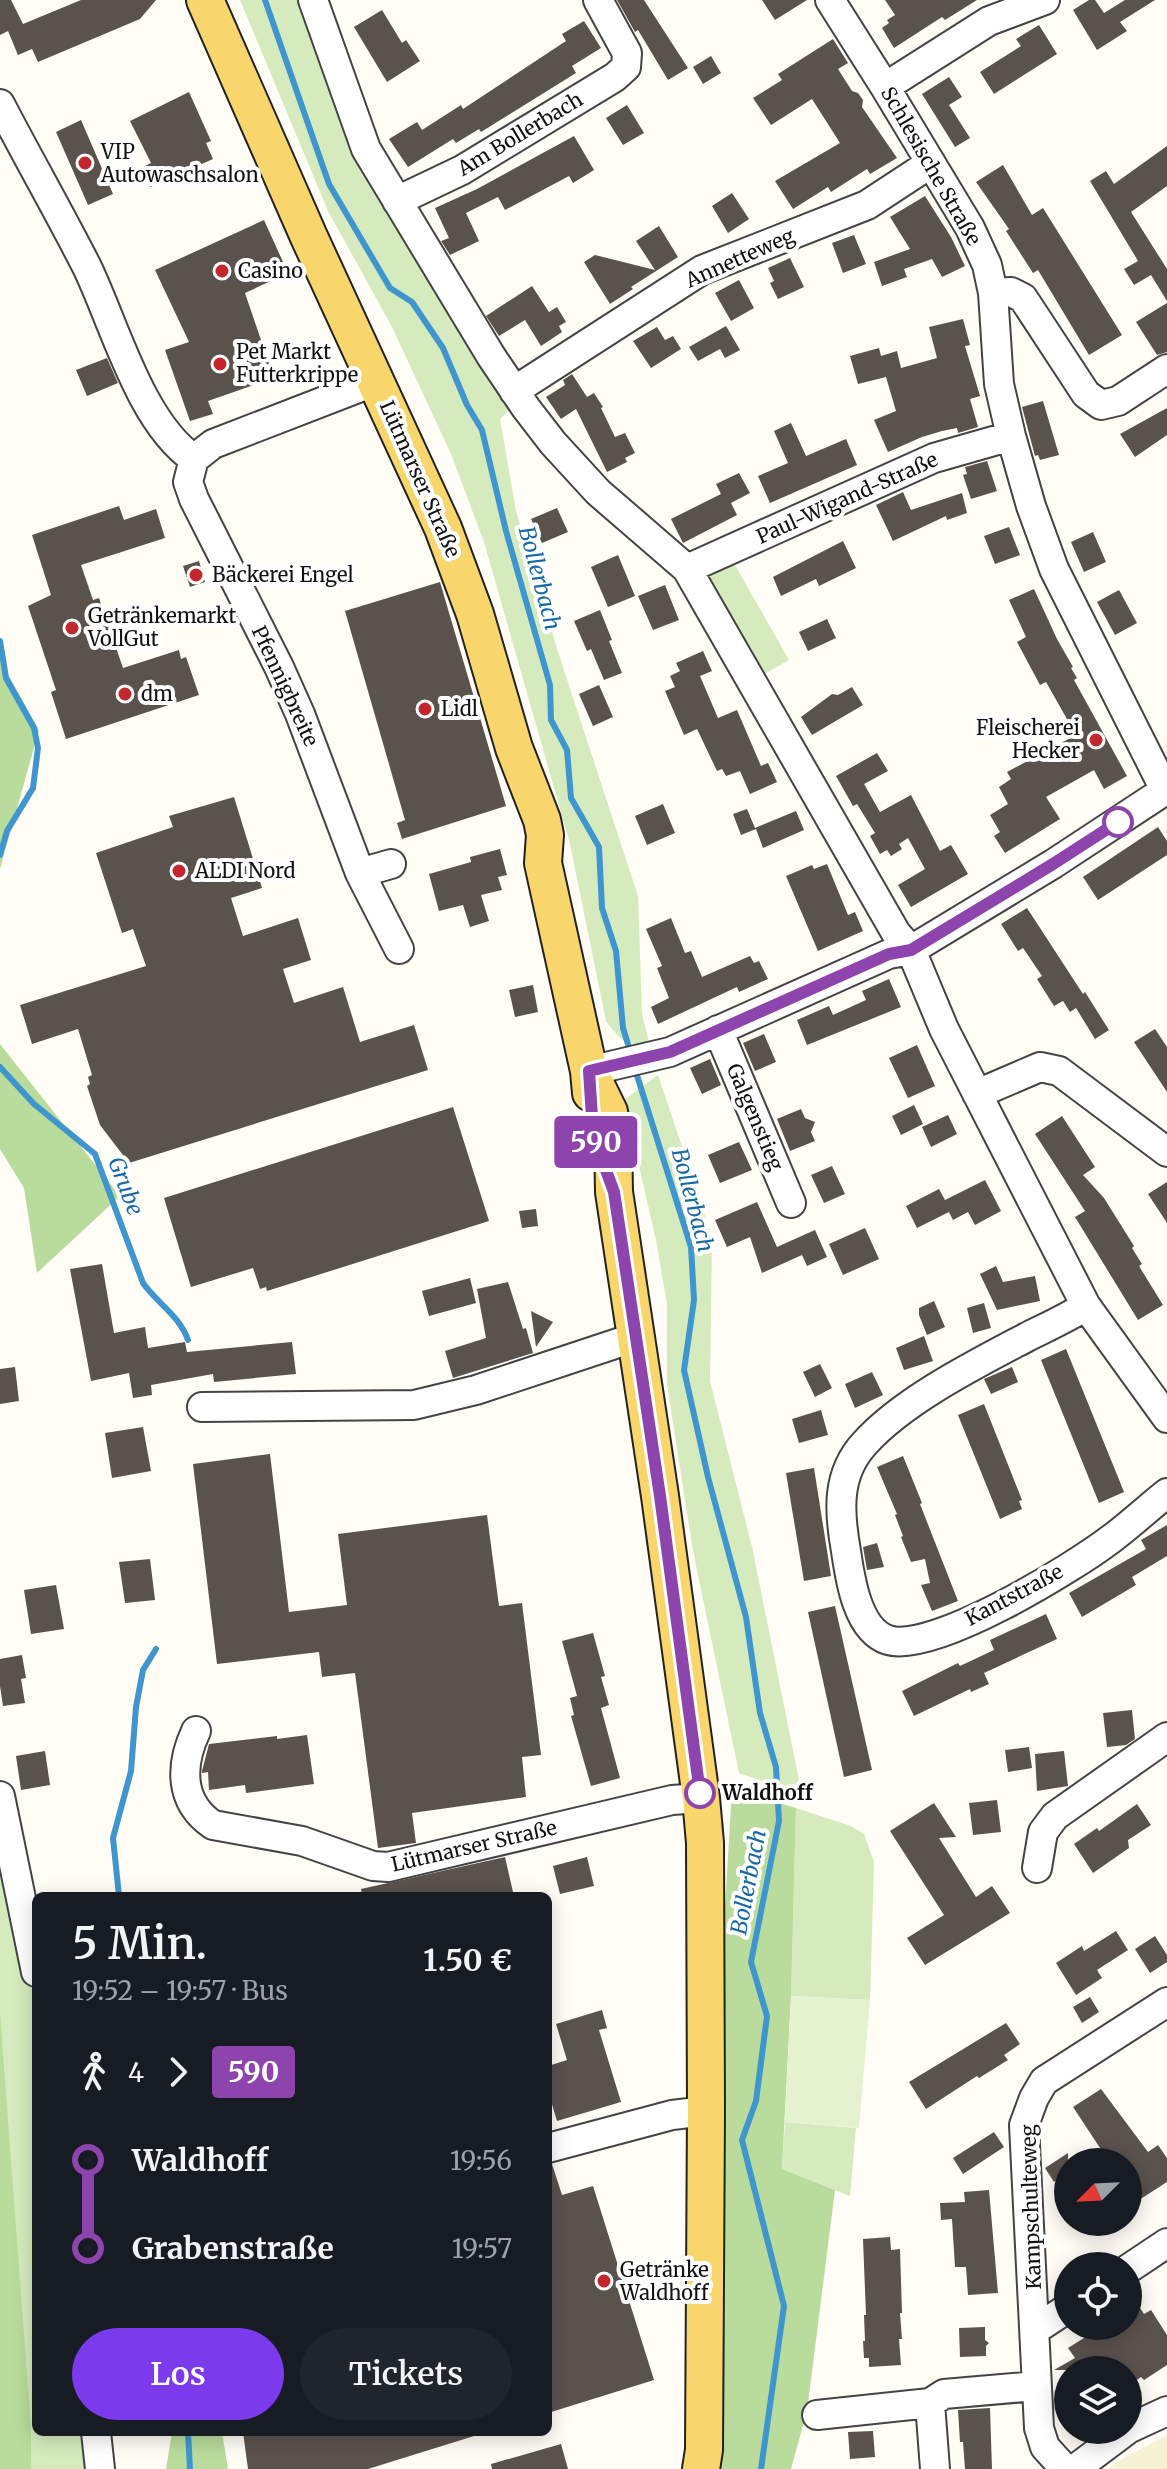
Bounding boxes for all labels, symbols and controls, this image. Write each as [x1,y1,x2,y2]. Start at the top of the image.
street label: Schlesische Straße [876,82,987,250]
street label: Am Bollerbach [452,86,587,181]
place label: VIP Autowaschsalon [100,139,259,187]
marker: VIP Autowaschsalon [76,154,94,172]
street label: Annetteweg [681,222,798,293]
place label: Casino [238,258,303,283]
marker: Casino [213,262,231,280]
place label: Pet Markt Futterkrippe [236,339,358,387]
marker: Pet Markt Futterkrippe [211,355,229,373]
street label: Lütmarser Straße [375,397,466,561]
street label: Paul-Wigand-Straße [752,446,941,549]
water label: Bollerbach [513,523,567,633]
place label: Bäckerei Engel [212,562,354,587]
marker: Bäckerei Engel [187,566,205,584]
place label: Getränkemarkt VollGut [87,603,236,651]
marker: Getränkemarkt VollGut [63,619,81,637]
street label: Pfennigbreite [247,621,324,750]
place label: dm [141,681,173,706]
marker: dm [116,685,134,703]
place label: Lidl [441,696,478,721]
marker: Lidl [416,700,434,718]
place label: Fleischerei Hecker [976,715,1080,763]
marker: Fleischerei Hecker [1087,731,1105,749]
unlabelled marker [1103,807,1133,837]
place label: ALDI Nord [194,858,295,883]
marker: ALDI Nord [170,862,188,880]
street label: Galgenstieg [722,1060,789,1174]
line badge: 590 [550,1116,642,1168]
text: 590 [570,1124,622,1160]
water label: Bollerbach [666,1145,720,1255]
water label: Grube [102,1153,150,1219]
street label: Kantstraße [961,1558,1067,1631]
marker: Waldhoff [685,1778,715,1808]
place label: Waldhoff [721,1780,814,1805]
street label: Lütmarser Straße [389,1814,559,1877]
water label: Bollerbach [724,1827,772,1937]
text: 5 Min. [72,1916,207,1971]
text: 1.50 € [423,1941,512,1979]
text: 19:52 – 19:57 · Bus [72,1974,288,2007]
icon: walk [72,2050,116,2094]
icon: forward [156,2050,200,2094]
text: 590 [228,2054,279,2090]
text: 4 [128,2056,144,2089]
street label: Kampschulteweg [1015,2124,1046,2290]
text: Waldhoff [132,2141,268,2179]
text: 19:56 [450,2144,512,2177]
north arrow [1054,2148,1142,2236]
map controls [1054,2148,1142,2444]
text: Grabenstraße [132,2229,334,2267]
text: 19:57 [452,2232,512,2265]
button: locate [1054,2252,1142,2340]
place label: Getränke Waldhoff [619,2257,710,2305]
marker: Getränke Waldhoff [595,2272,613,2290]
button: Los [72,2328,284,2420]
button: Tickets [300,2328,512,2420]
button: layers [1054,2356,1142,2444]

